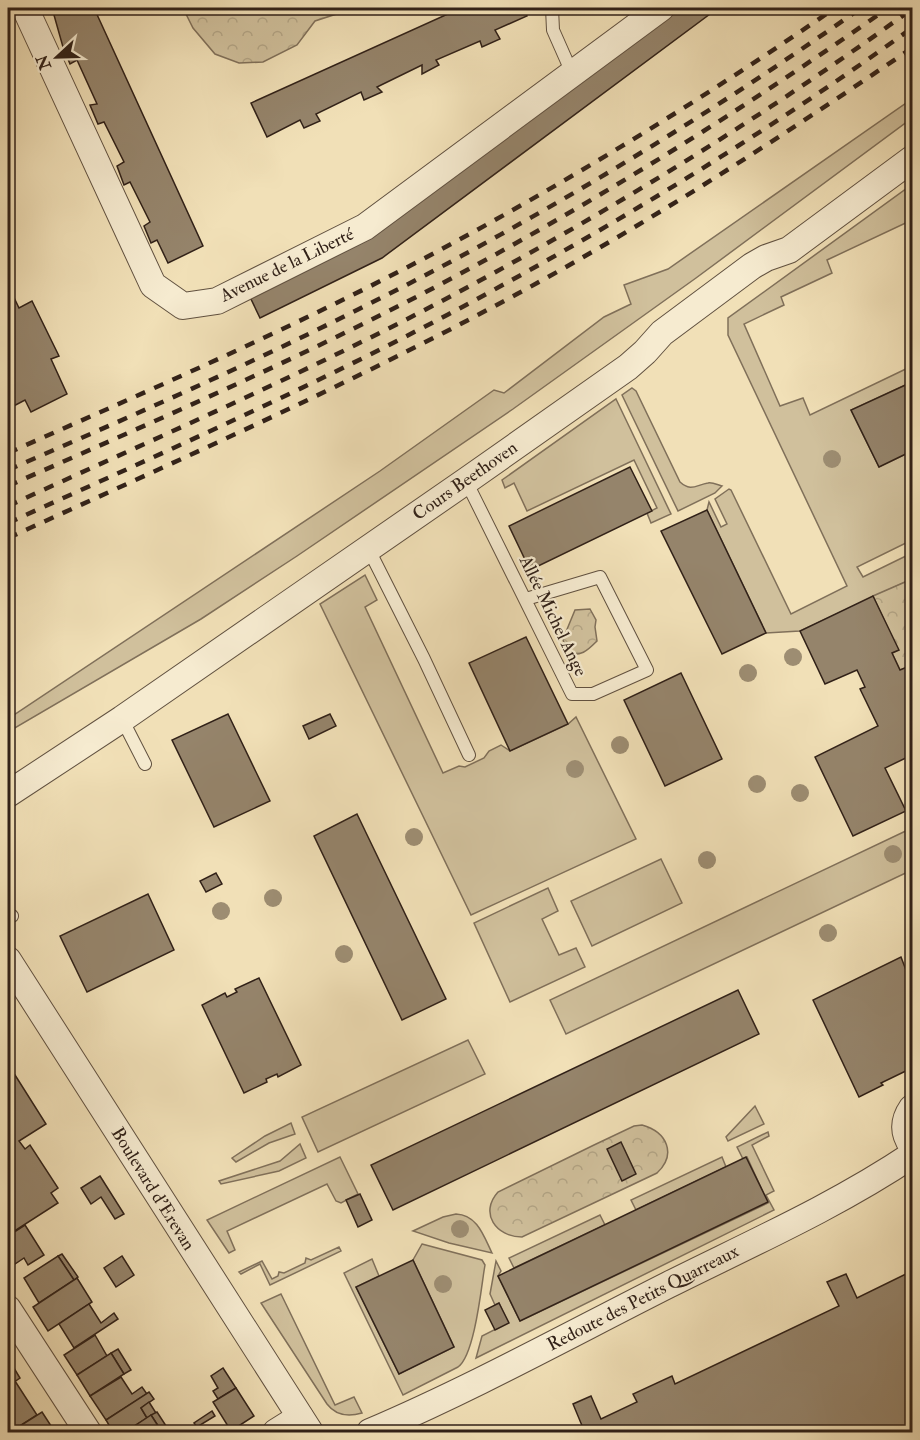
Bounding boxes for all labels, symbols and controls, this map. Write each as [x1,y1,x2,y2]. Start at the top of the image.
north arrow [27,27,87,87]
text: N [32,51,56,74]
street label: Avenue de la Liberté [215,222,358,308]
street label: Cours Beethoven [408,436,522,526]
street label: Allée Michel Ange [513,551,592,680]
street label: Boulevard d'Erevan [106,1123,200,1255]
street label: Redoute des Petits Quarreaux [543,1240,743,1356]

